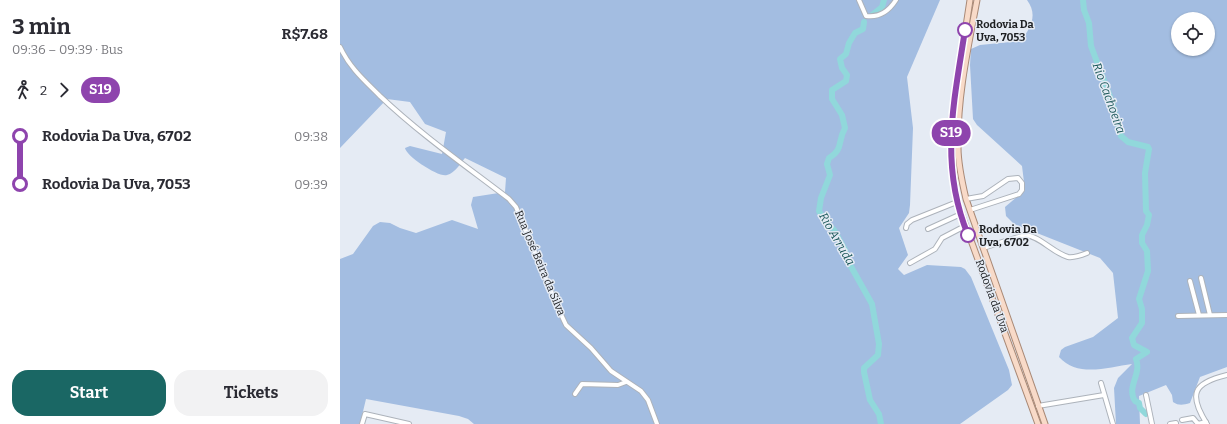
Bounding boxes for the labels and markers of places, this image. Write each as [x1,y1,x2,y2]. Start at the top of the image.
place label: Rodovia Da Uva, 7053 [976,18,1034,44]
marker: Rodovia Da Uva, 7053 [957,22,973,38]
place label: Rodovia Da Uva, 6702 [979,223,1037,249]
marker: Rodovia Da Uva, 6702 [960,227,976,243]

